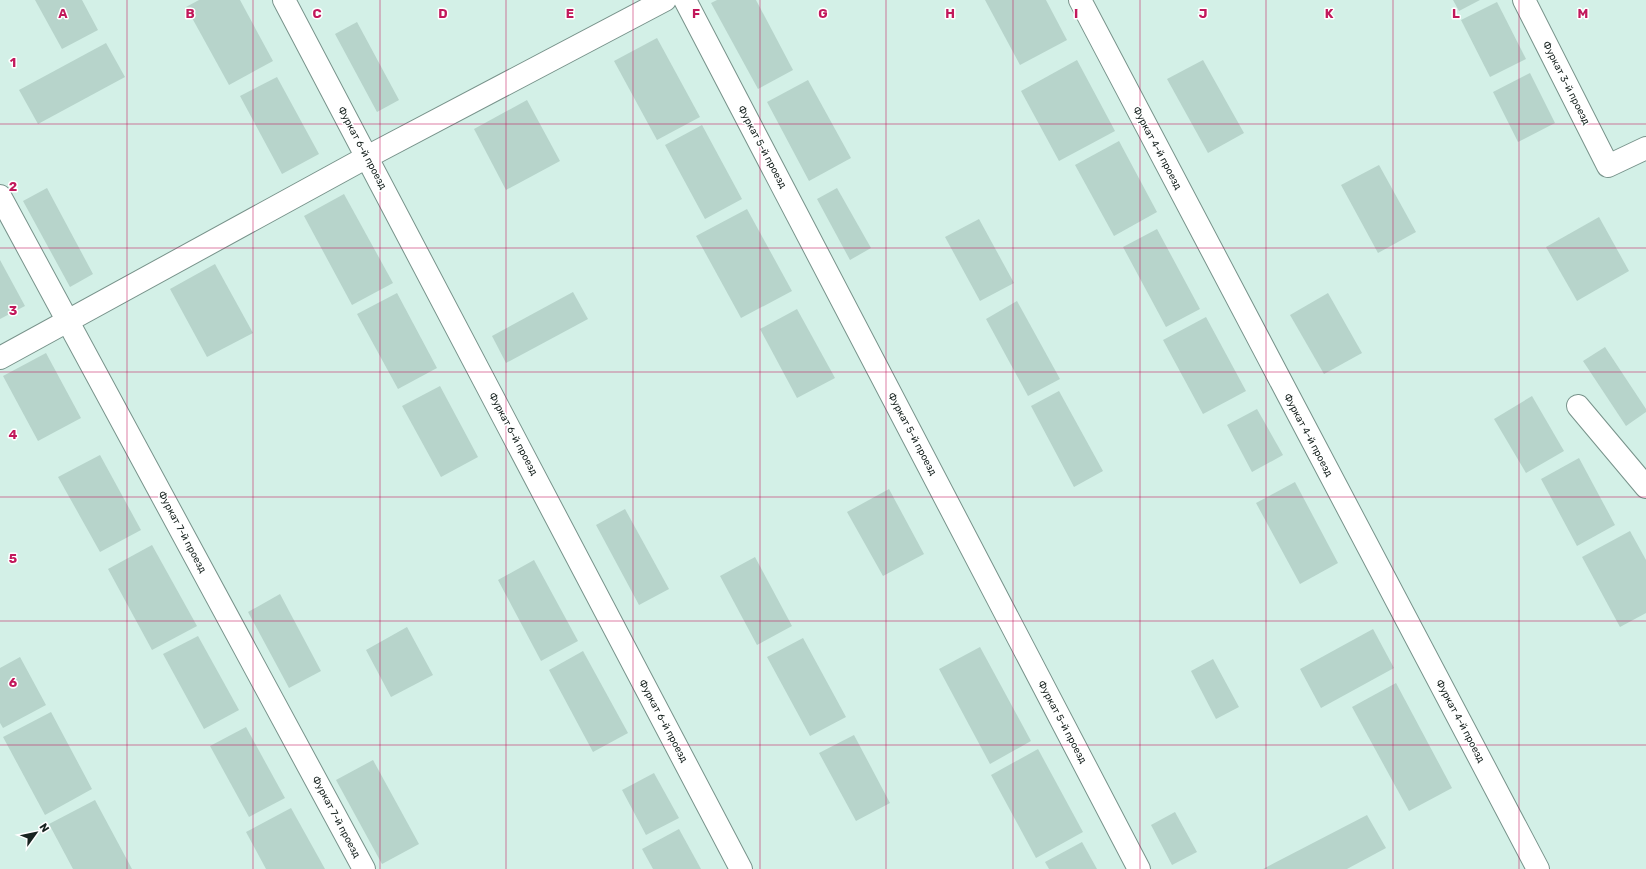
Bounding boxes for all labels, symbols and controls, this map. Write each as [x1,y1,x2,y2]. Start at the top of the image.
text: A [58,6,68,21]
text: B [185,6,195,21]
text: C [312,6,322,21]
text: D [438,6,448,21]
text: E [566,6,574,21]
text: F [692,6,700,21]
text: G [818,6,828,21]
text: H [945,6,955,21]
text: I [1074,6,1078,21]
text: J [1199,6,1207,21]
text: K [1325,6,1334,21]
text: L [1452,6,1460,21]
text: M [1578,6,1588,21]
street label: Фуркат 3-й проезд [1540,39,1592,127]
text: 1 [10,55,16,70]
street label: Фуркат 6-й проезд [335,104,389,192]
street label: Фуркат 5-й проезд [735,104,789,190]
street label: Фуркат 4-й проезд [1130,104,1184,192]
text: 2 [9,179,17,194]
text: 3 [9,303,18,318]
street label: Фуркат 6-й проезд [486,390,540,478]
street label: Фуркат 5-й проезд [885,391,939,477]
street label: Фуркат 4-й проезд [1281,391,1335,479]
text: 4 [9,427,18,442]
street label: Фуркат 7-й проезд [155,489,209,575]
text: 5 [9,551,17,566]
text: 6 [9,675,18,690]
street label: Фуркат 6-й проезд [636,677,690,765]
street label: Фуркат 4-й проезд [1433,677,1487,765]
street label: Фуркат 5-й проезд [1035,679,1089,765]
street label: Фуркат 7-й проезд [309,774,363,860]
north arrow [16,813,56,853]
text: N [36,821,52,835]

